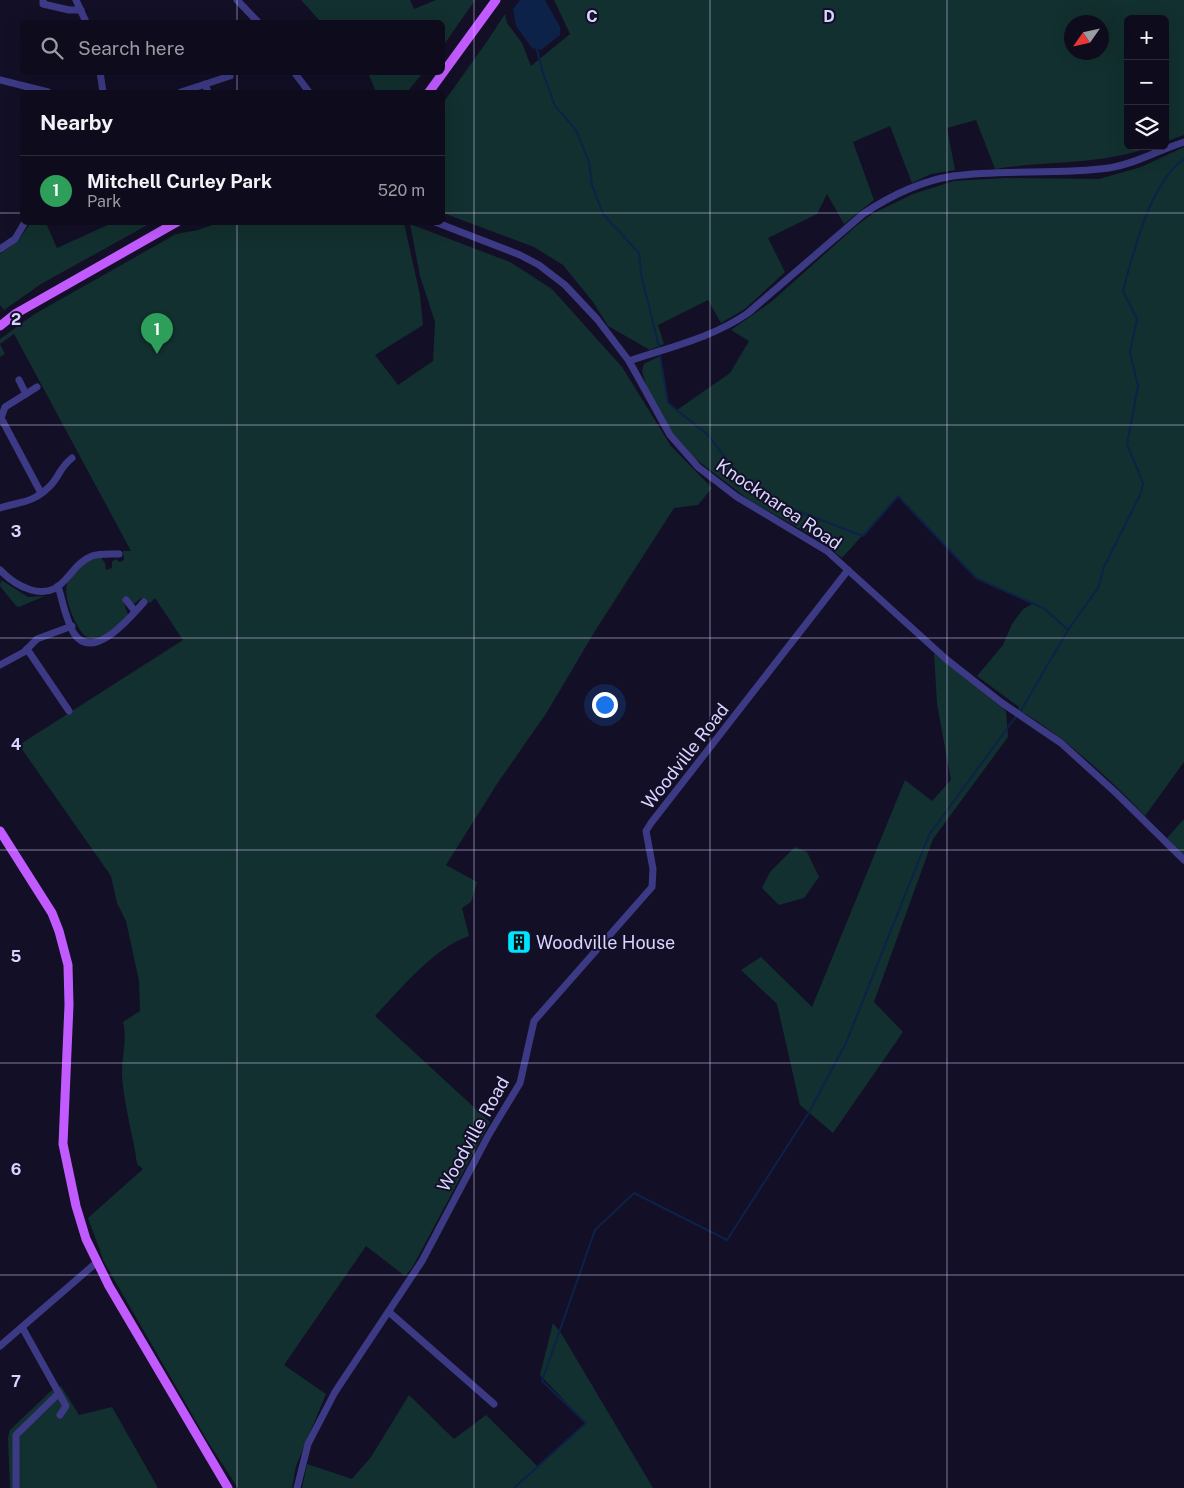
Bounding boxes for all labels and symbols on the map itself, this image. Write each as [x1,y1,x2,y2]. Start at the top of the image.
text: C [586,7,598,26]
text: D [823,7,835,26]
north arrow [1064,15,1109,60]
text: 2 [11,310,21,329]
pin: 1 [141,313,173,354]
street label: Knocknarea Road [712,454,846,554]
text: 3 [11,522,21,541]
your location [592,692,618,718]
street label: Woodville Road [637,699,733,813]
text: 4 [11,735,22,754]
building icon: Woodville House [506,929,532,955]
place label: Woodville House [536,932,675,953]
text: 5 [11,947,22,966]
street label: Woodville Road [433,1073,513,1195]
text: 6 [11,1160,21,1179]
text: 7 [11,1372,21,1391]

